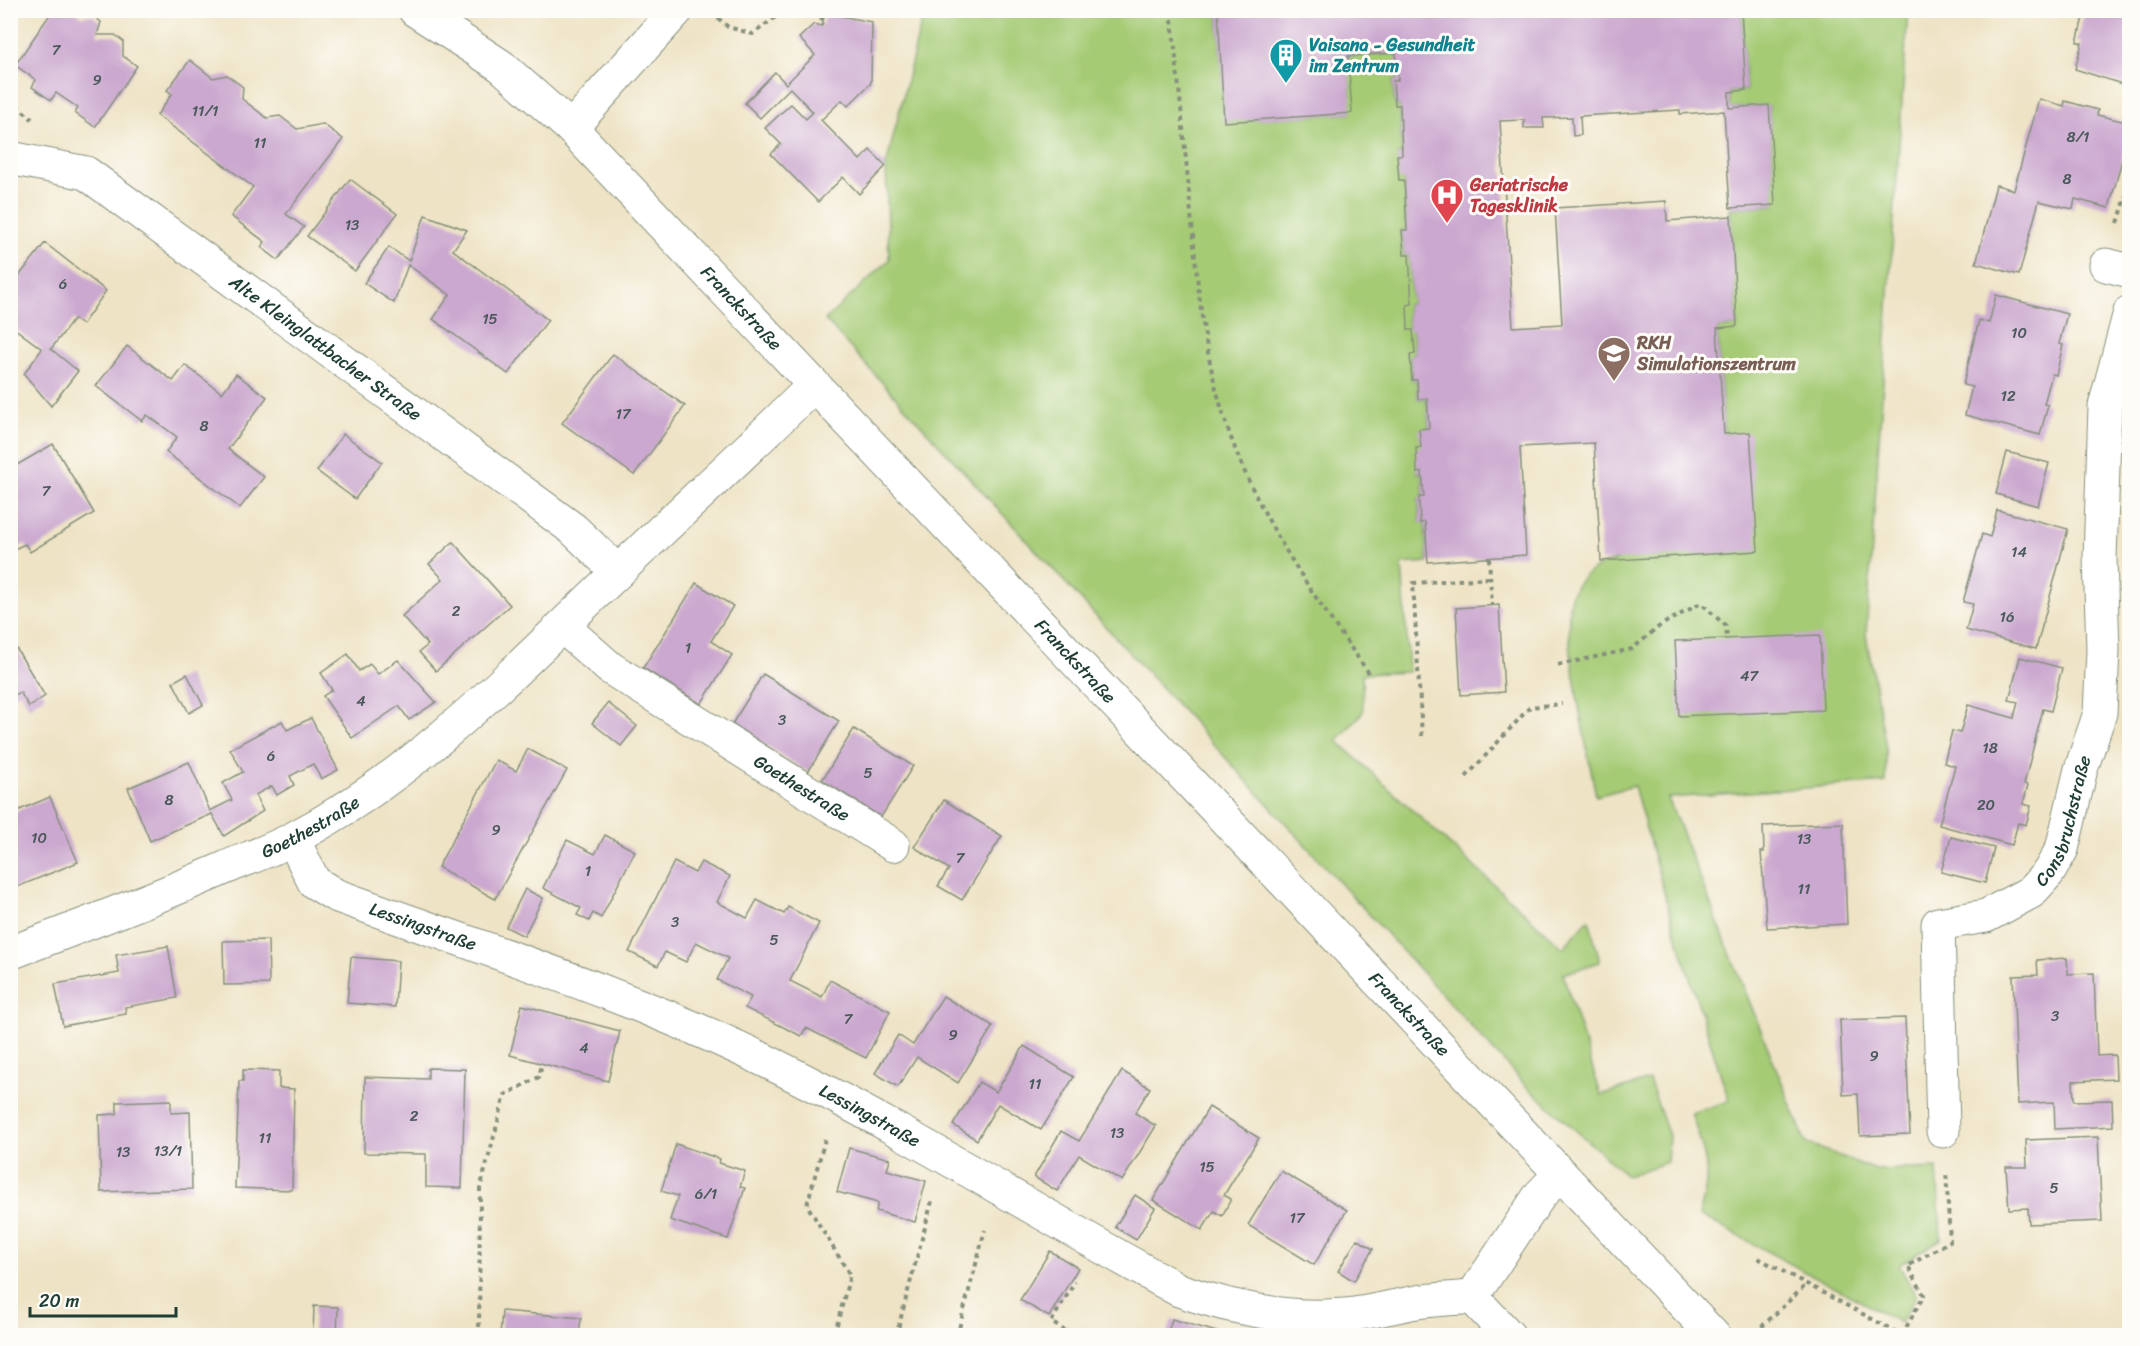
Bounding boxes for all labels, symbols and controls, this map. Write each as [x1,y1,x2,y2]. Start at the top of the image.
place label: Vaisana - Gesundheit im Zentrum [1309,29,1475,82]
house number: 7 [52,37,62,63]
building icon: Vaisana - Gesundheit im Zentrum [1268,37,1304,84]
house number: 9 [92,67,102,93]
house number: 11/1 [192,98,218,124]
house number: 8/1 [2067,124,2089,150]
house number: 11 [254,130,266,156]
house number: 8 [2062,166,2072,192]
place label: Geriatrische Tagesklinik [1469,169,1569,222]
hospital icon: Geriatrische Tagesklinik [1429,177,1465,224]
house number: 13 [345,212,359,238]
street label: Franckstraße [693,258,790,358]
street label: Alte Kleinglattbacher Straße [221,266,429,430]
house number: 6 [59,271,67,297]
house number: 15 [482,306,498,332]
house number: 10 [2011,320,2027,346]
place label: RKH Simulationszentrum [1636,327,1796,380]
school or university icon: RKH Simulationszentrum [1596,335,1632,382]
house number: 12 [2000,383,2016,409]
house number: 17 [615,401,632,427]
house number: 8 [199,413,209,439]
house number: 7 [42,478,52,504]
house number: 14 [2011,539,2027,565]
house number: 2 [452,598,461,624]
house number: 16 [2000,604,2014,630]
street label: Franckstraße [1027,611,1124,711]
house number: 1 [685,635,691,661]
house number: 47 [1740,663,1759,689]
house number: 4 [356,688,366,714]
house number: 3 [778,707,786,733]
house number: 18 [1982,735,1998,761]
house number: 6 [267,743,275,769]
street label: Goethestraße [747,745,856,830]
street label: Consbruchstraße [2027,751,2101,894]
house number: 5 [863,760,873,786]
house number: 8 [164,787,174,813]
street label: Goethestraße [256,787,366,868]
house number: 20 [1977,792,1995,818]
house number: 9 [491,817,501,843]
house number: 10 [31,825,47,851]
house number: 13 [1797,826,1811,852]
house number: 7 [956,845,966,871]
house number: 1 [585,858,591,884]
house number: 11 [1798,876,1810,902]
street label: Lessingstraße [365,893,481,960]
house number: 3 [671,909,679,935]
house number: 5 [769,927,779,953]
street label: Franckstraße [1361,964,1458,1064]
house number: 3 [2051,1003,2059,1029]
house number: 7 [844,1006,854,1032]
house number: 9 [948,1022,958,1048]
house number: 4 [579,1035,589,1061]
house number: 9 [1869,1043,1879,1069]
house number: 11 [1029,1071,1041,1097]
street label: Lessingstraße [813,1075,927,1156]
house number: 2 [410,1103,419,1129]
house number: 13 [1110,1120,1124,1146]
house number: 11 [259,1125,271,1151]
house number: 13/1 [154,1138,182,1164]
house number: 13 [116,1139,130,1165]
house number: 15 [1199,1154,1215,1180]
house number: 5 [2049,1175,2059,1201]
house number: 6/1 [695,1181,717,1207]
house number: 17 [1289,1205,1306,1231]
scale bar [30,1280,176,1318]
text: 20 m [39,1285,79,1317]

